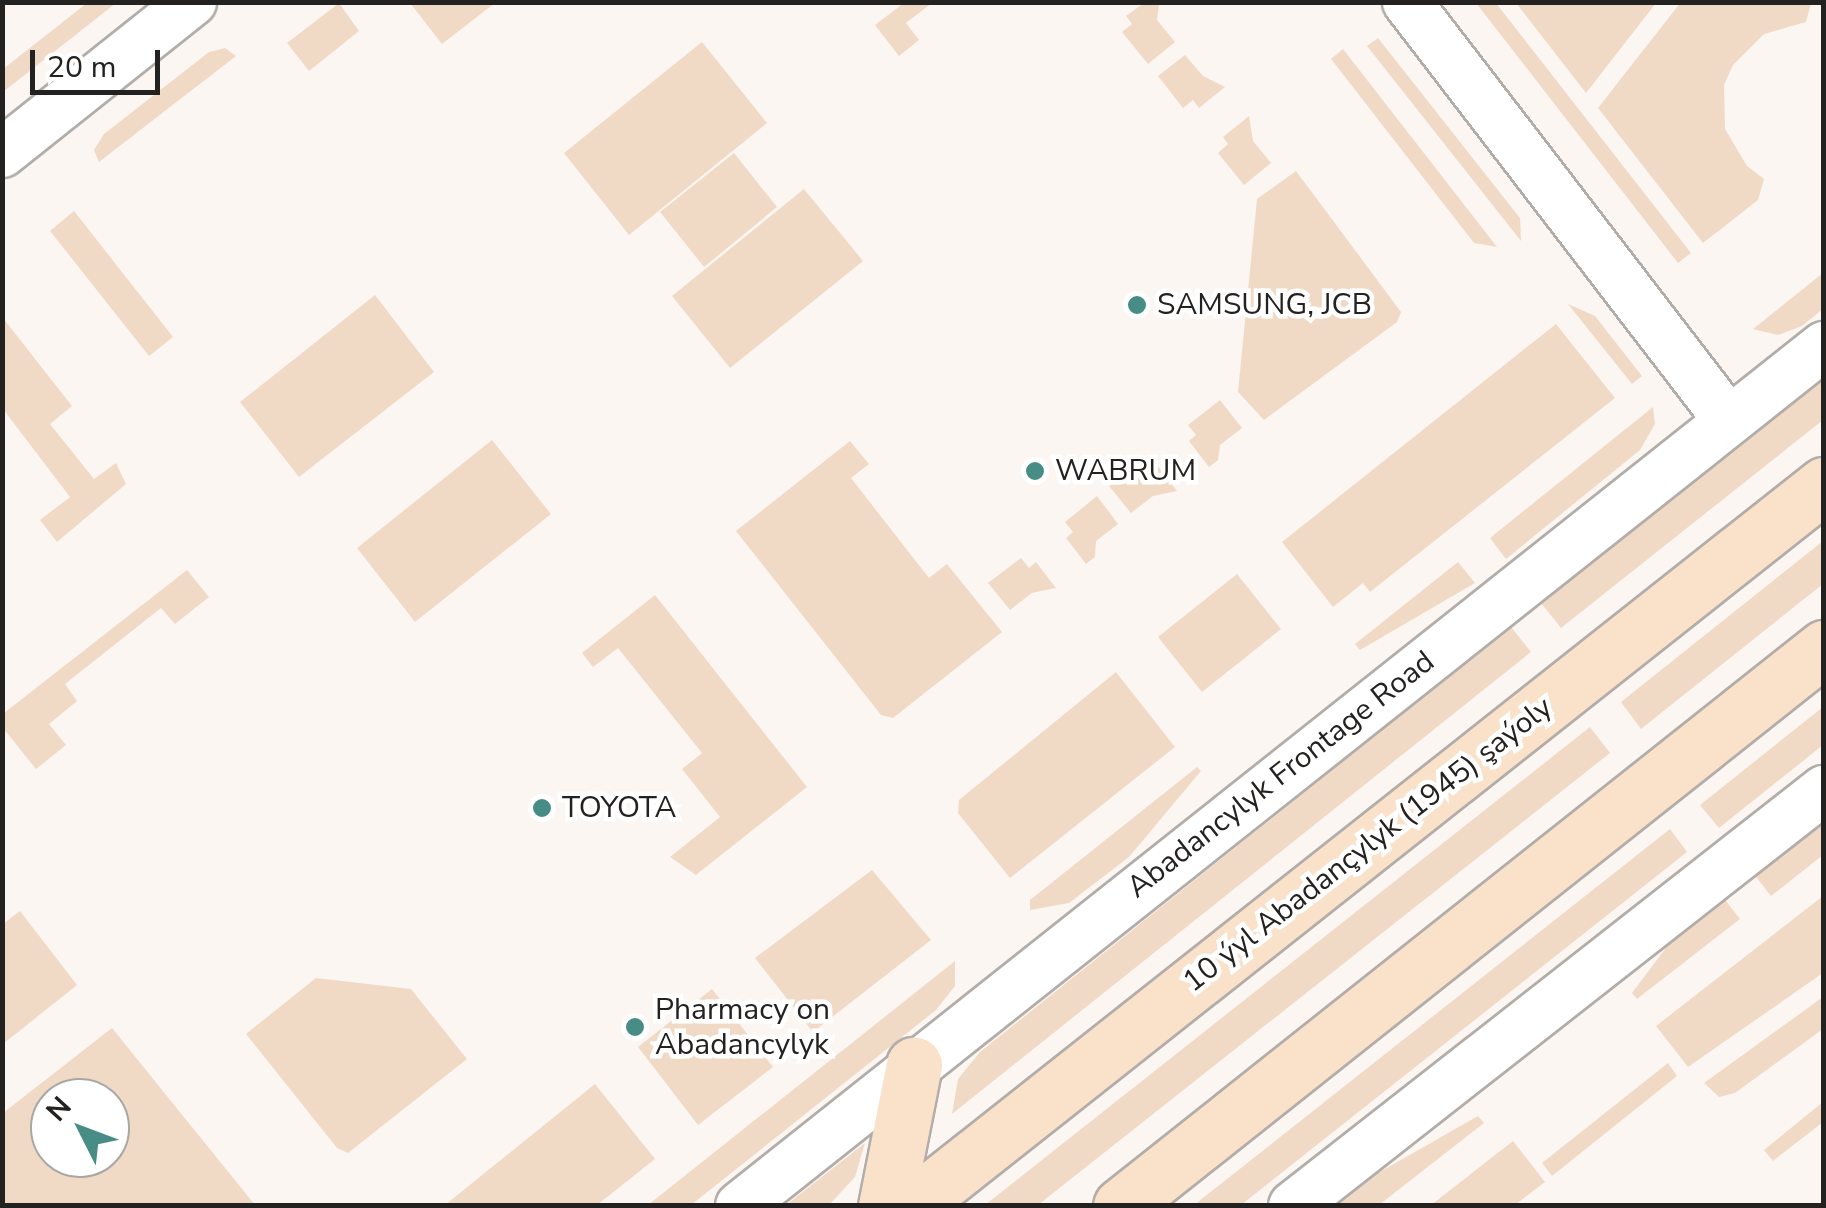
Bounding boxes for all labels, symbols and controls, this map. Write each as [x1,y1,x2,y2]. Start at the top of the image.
scale bar [35,30,165,92]
text: 20 m [47,47,116,88]
place label: SAMSUNG, JCB [1157,287,1372,323]
marker: SAMSUNG, JCB [1126,294,1148,316]
place label: WABRUM [1055,453,1196,489]
marker: WABRUM [1024,460,1046,482]
street label: Abadancylyk Frontage Road [1120,644,1442,906]
street label: 10 ýyl Abadançylyk (1945) şaýoly [1176,690,1560,1000]
place label: TOYOTA [562,790,676,826]
marker: TOYOTA [531,797,553,819]
place label: Pharmacy on Abadancylyk [655,992,830,1062]
marker: Pharmacy on Abadancylyk [624,1016,646,1038]
north arrow [30,1078,130,1178]
text: N [38,1089,80,1130]

